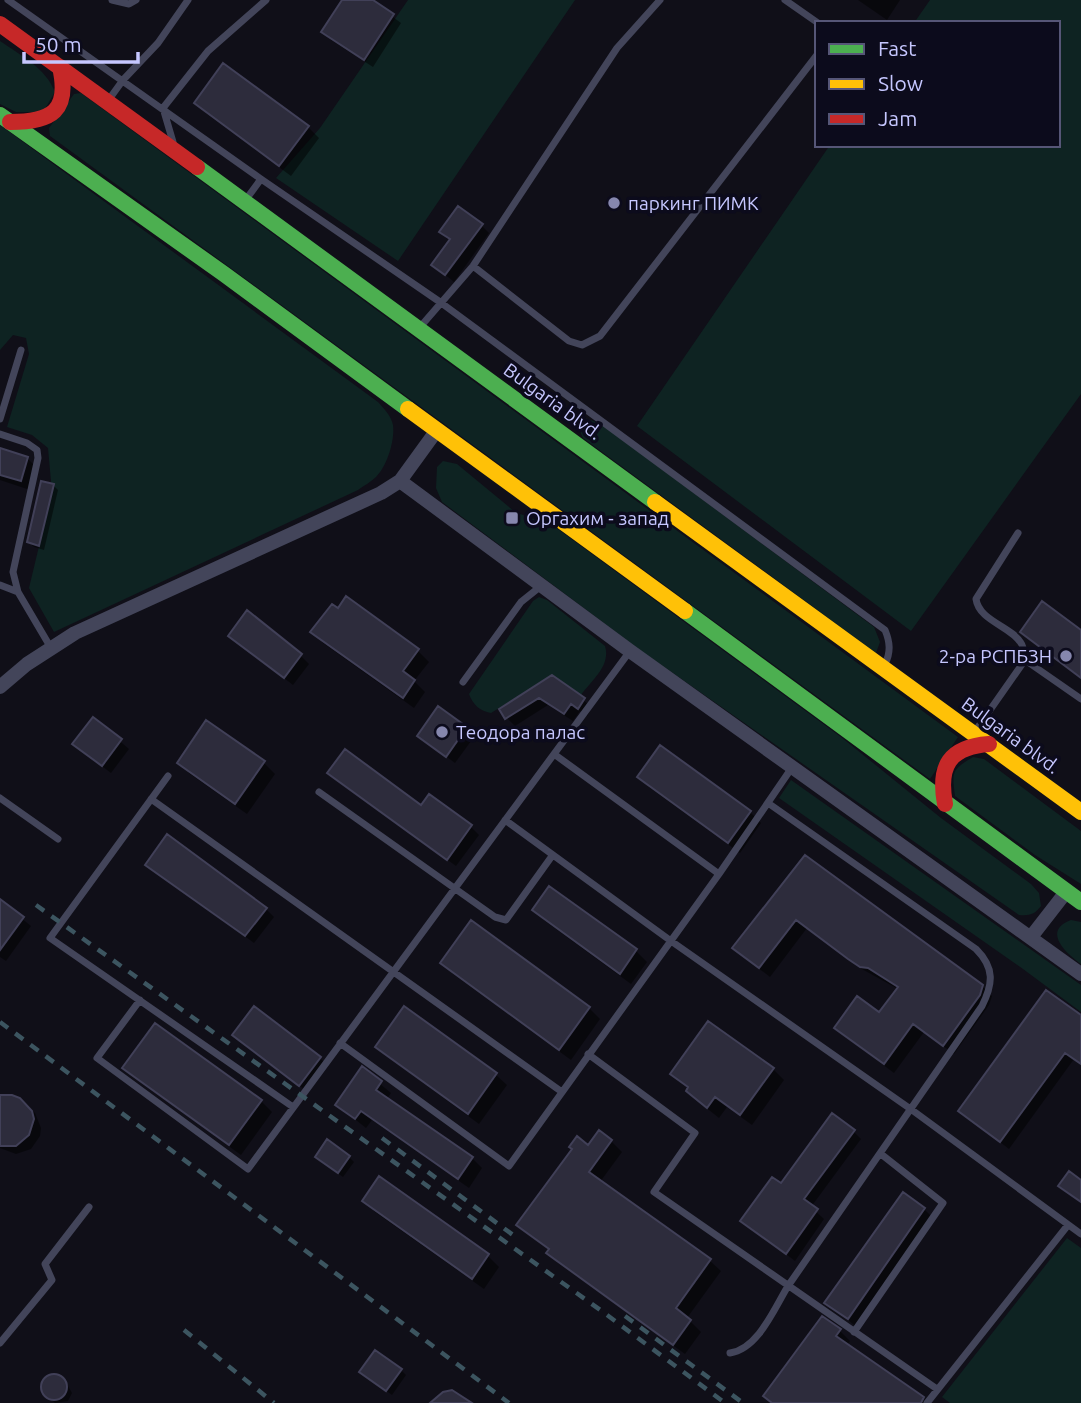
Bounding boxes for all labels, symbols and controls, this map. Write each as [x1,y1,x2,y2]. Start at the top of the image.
scale bar [24,21,138,65]
legend [815,21,1060,147]
text: 50 m [35,32,82,56]
text: Fast [878,36,916,60]
text: Slow [878,71,923,95]
text: Jam [878,106,917,130]
place label: паркинг ПИМК [628,192,759,214]
marker: паркинг ПИМК [606,195,622,211]
street label: Bulgaria blvd. [500,358,606,444]
place label: Оргахим - запад [526,507,669,529]
marker: Оргахим - запад [504,510,520,526]
place label: 2-ра РСПБЗН [939,645,1052,667]
marker: 2-ра РСПБЗН [1058,648,1074,664]
street label: Bulgaria blvd. [958,692,1064,778]
place label: Теодора палас [456,721,585,743]
marker: Теодора палас [434,724,450,740]

